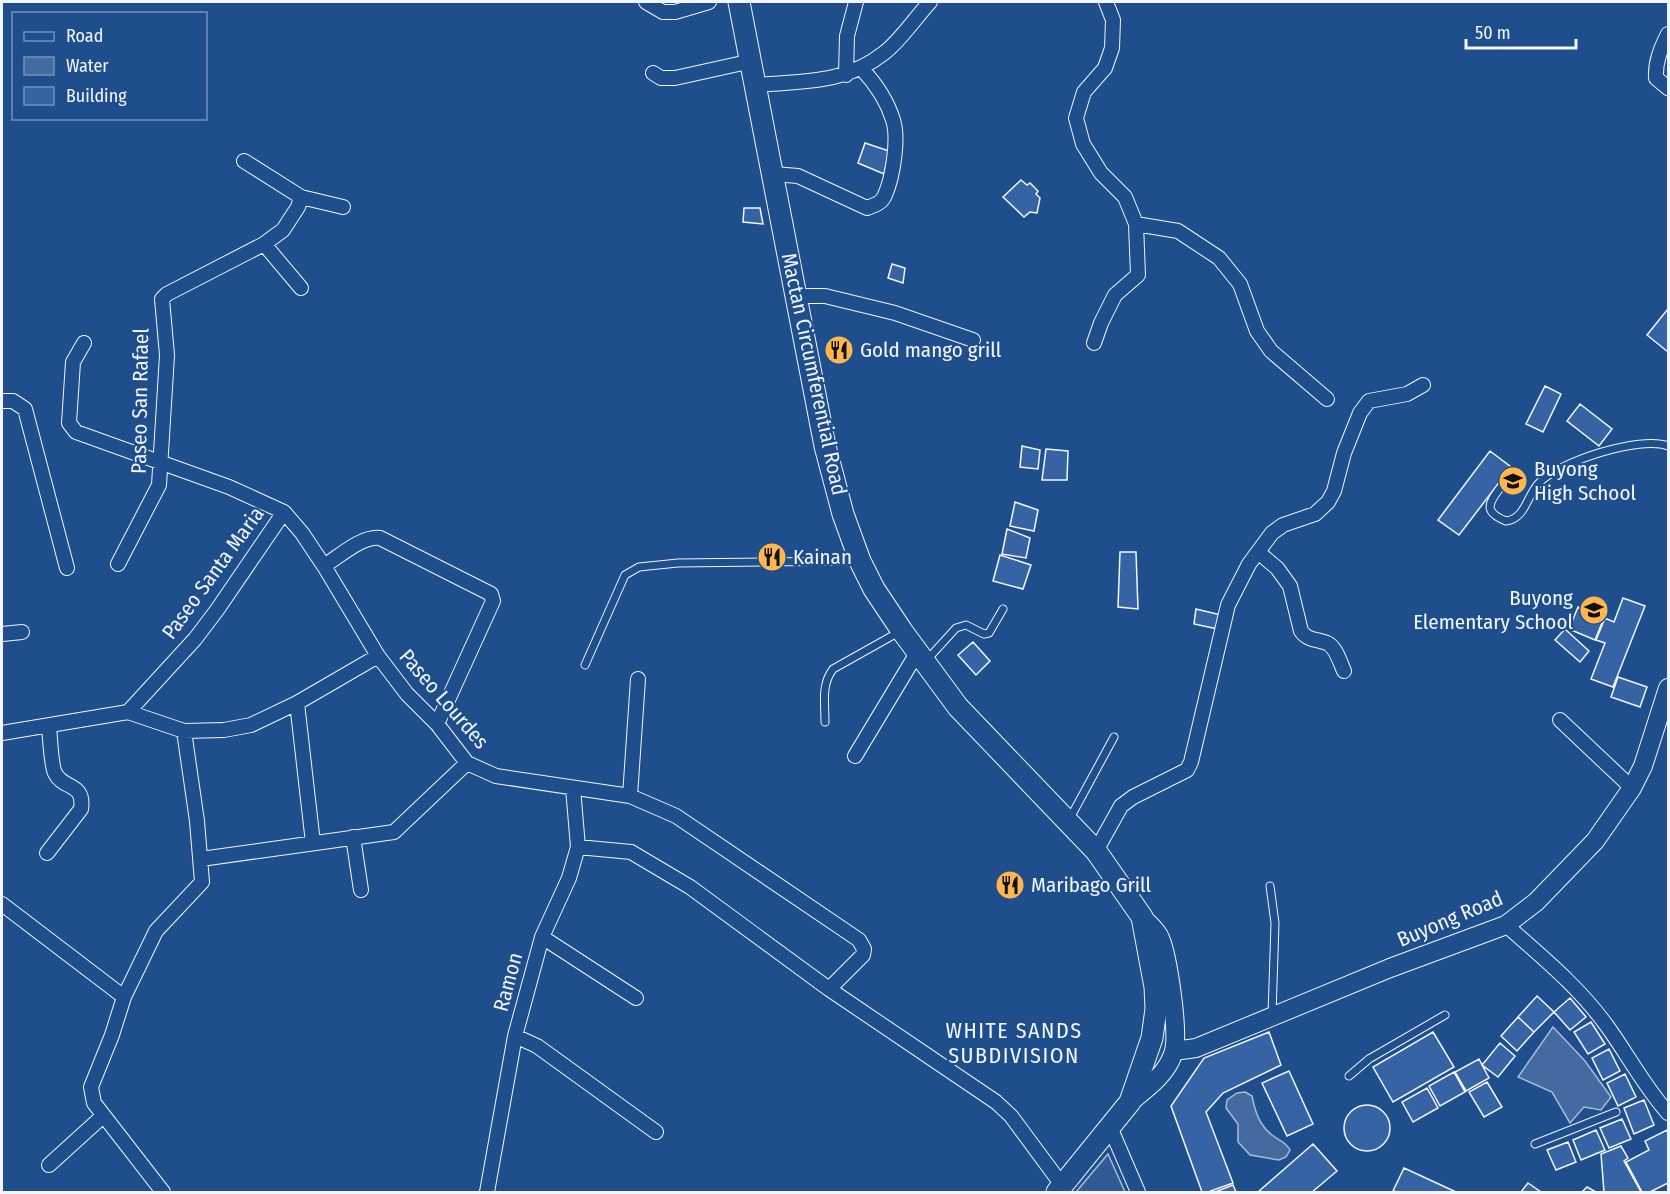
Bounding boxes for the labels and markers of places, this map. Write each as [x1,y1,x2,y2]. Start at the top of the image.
restaurant icon: Gold mango grill [823,334,855,366]
place label: Gold mango grill [860,337,1002,363]
place label: Buyong High School [1534,456,1636,506]
school or university icon: Buyong High School [1497,465,1529,497]
restaurant icon: Kainan [756,541,788,573]
place label: Kainan [793,544,852,570]
place label: Buyong Elementary School [1413,585,1573,635]
school or university icon: Buyong Elementary School [1578,594,1610,626]
restaurant icon: Maribago Grill [994,869,1026,901]
place label: Maribago Grill [1031,872,1152,898]

